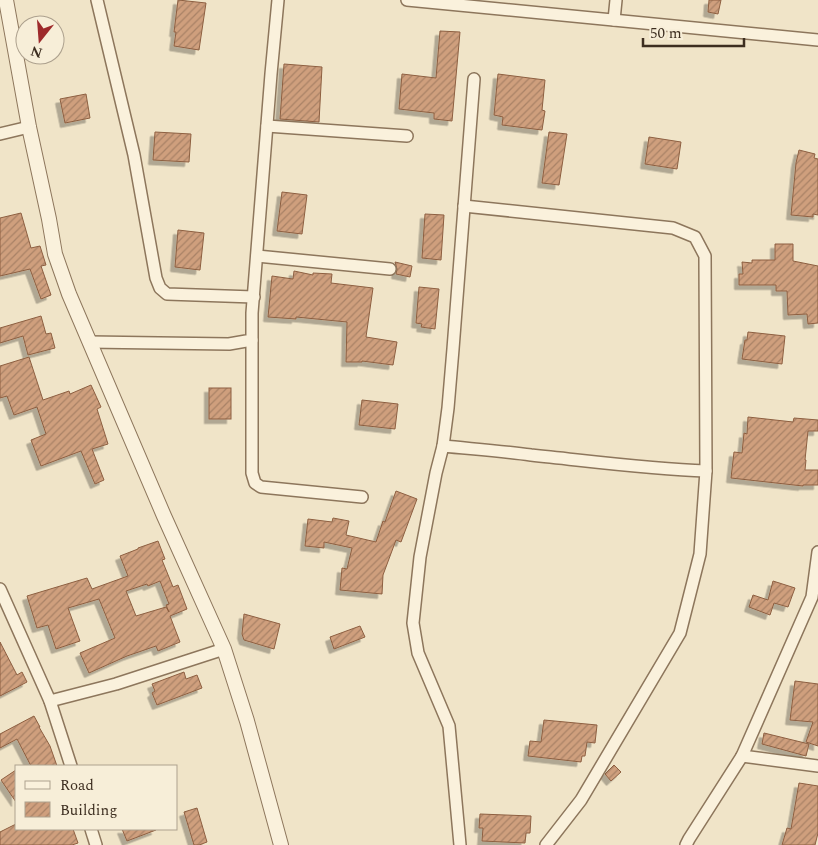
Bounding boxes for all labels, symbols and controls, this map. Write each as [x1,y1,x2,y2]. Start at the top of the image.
north arrow [15,15,65,65]
scale bar [643,15,744,47]
text: 50 m [650,22,682,45]
text: N [28,40,45,64]
legend [15,765,178,830]
text: Road [60,774,94,797]
text: Building [60,799,117,822]

